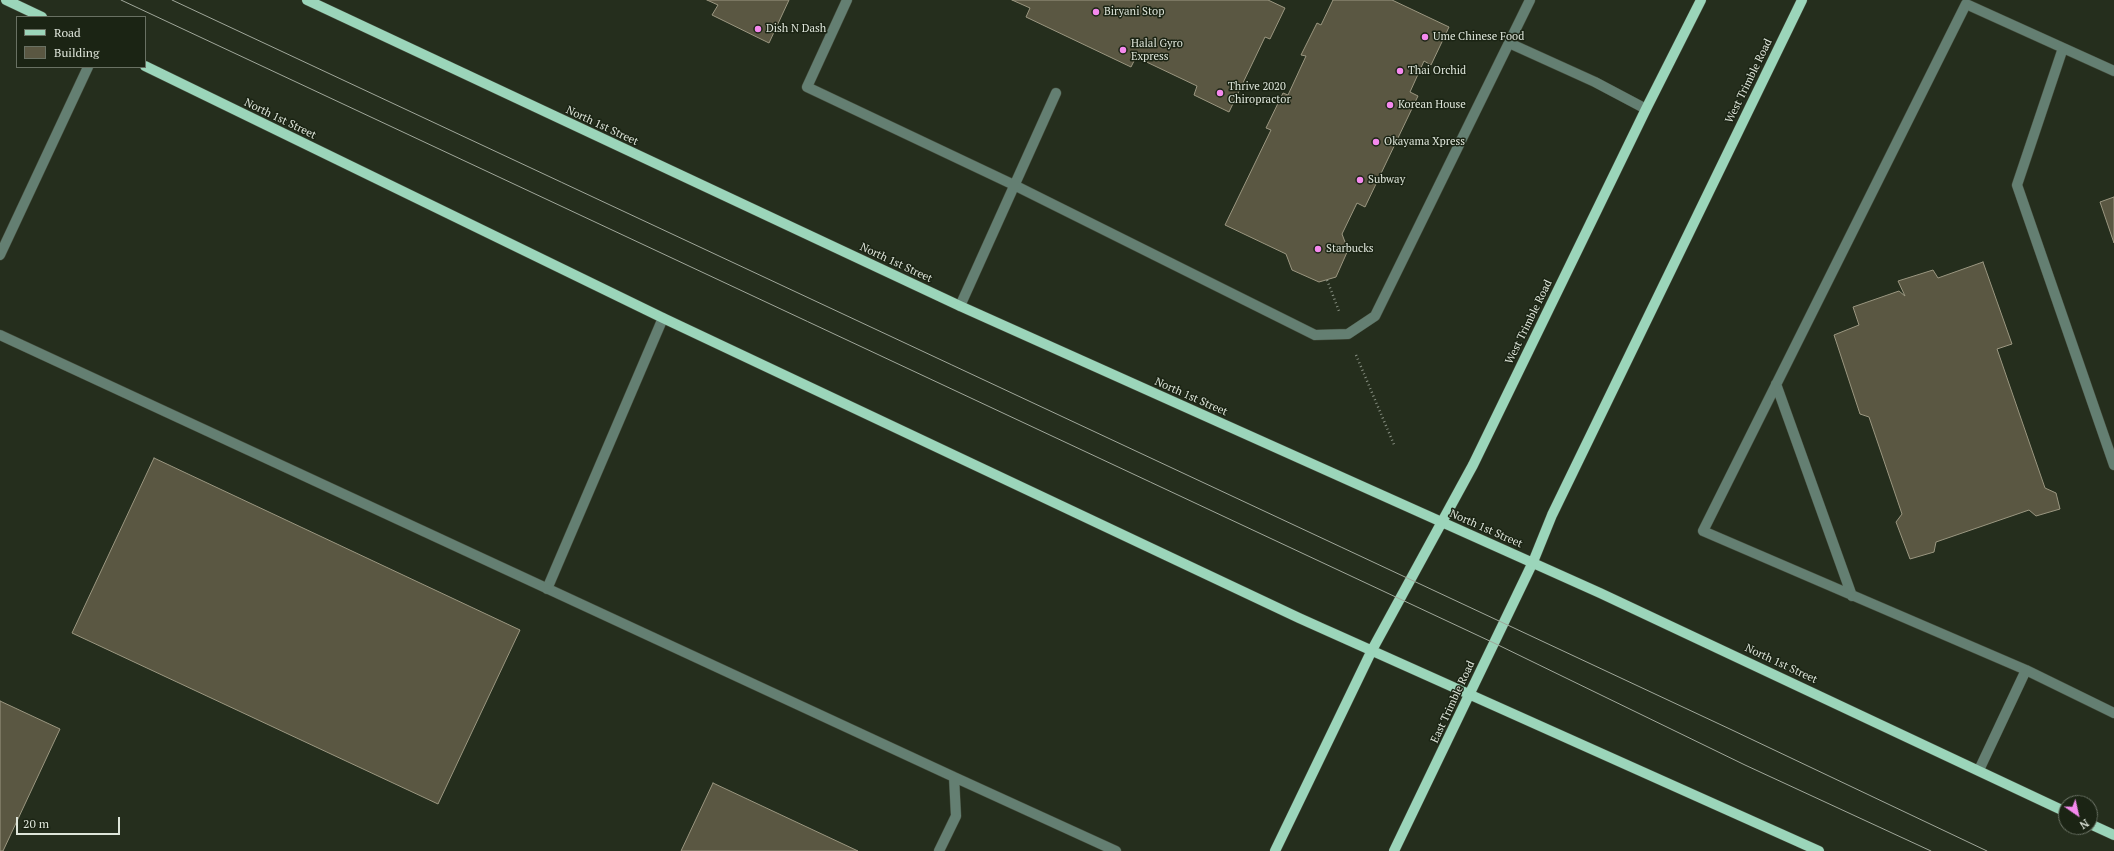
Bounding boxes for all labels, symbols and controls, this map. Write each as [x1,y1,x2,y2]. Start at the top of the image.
place label: Biryani Stop [1104,5,1164,19]
marker: Biryani Stop [1091,7,1101,17]
legend [16,16,146,68]
place label: Dish N Dash [766,22,826,36]
marker: Dish N Dash [753,24,763,34]
text: Road [54,25,81,40]
place label: Ume Chinese Food [1433,30,1524,44]
marker: Ume Chinese Food [1420,32,1430,42]
place label: Halal Gyro Express [1131,37,1183,63]
street label: West Trimble Road [1723,37,1775,125]
text: Building [54,45,99,60]
marker: Halal Gyro Express [1118,45,1128,55]
place label: Thai Orchid [1408,64,1466,78]
marker: Thai Orchid [1395,66,1405,76]
place label: Thrive 2020 Chiropractor [1228,80,1291,106]
marker: Thrive 2020 Chiropractor [1215,88,1225,98]
street label: North 1st Street [242,96,318,142]
place label: Korean House [1398,98,1466,112]
marker: Korean House [1385,100,1395,110]
street label: North 1st Street [564,103,640,149]
place label: Okayama Xpress [1384,135,1465,149]
marker: Okayama Xpress [1371,137,1381,147]
place label: Subway [1368,173,1405,187]
marker: Subway [1355,175,1365,185]
street label: North 1st Street [858,240,934,286]
place label: Starbucks [1326,242,1374,256]
marker: Starbucks [1313,244,1323,254]
street label: West Trimble Road [1503,278,1555,366]
street label: North 1st Street [1153,375,1229,419]
street label: North 1st Street [1448,507,1524,551]
street label: North 1st Street [1743,641,1819,687]
street label: East Trimble Road [1428,659,1478,745]
north arrow [2058,795,2098,835]
scale bar [18,809,122,835]
text: 20 m [23,816,49,831]
text: N [2077,816,2092,832]

